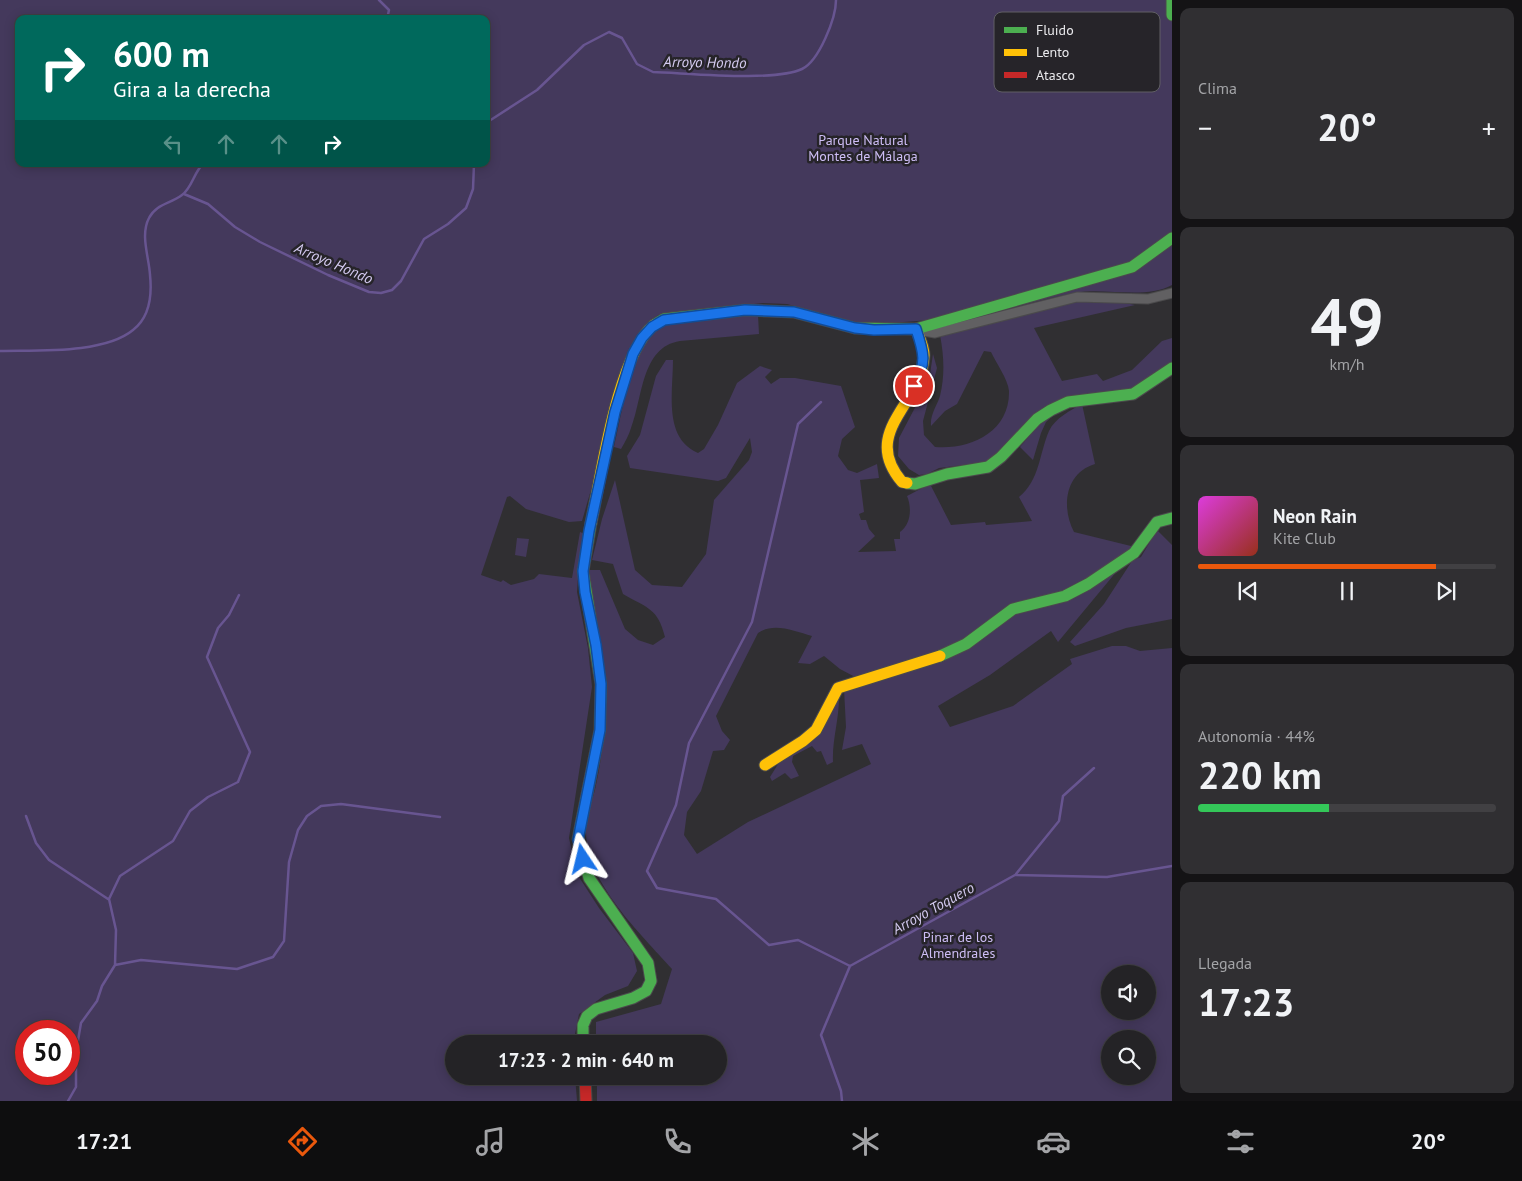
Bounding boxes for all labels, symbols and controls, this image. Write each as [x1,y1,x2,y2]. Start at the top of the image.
legend [994,12,1160,92]
text: Fluido [1036,21,1074,39]
text: 600 m [113,31,210,77]
icon: right [30,35,95,100]
text: Lento [1036,43,1069,61]
water label: Arroyo Hondo [662,52,747,72]
text: Atasco [1036,66,1075,84]
text: Gira a la derecha [113,75,271,103]
text: Clima [1198,78,1237,98]
text: 20° [1317,102,1377,151]
text: − [1198,109,1212,146]
text: + [1482,109,1496,146]
icon: left [159,130,187,158]
icon: ahead [212,130,240,158]
icon: ahead [265,130,293,158]
icon: right [318,130,346,158]
park label: Parque Natural Montes de Málaga [808,131,918,165]
water label: Arroyo Hondo [291,238,376,288]
text: 49 [1310,279,1384,363]
text: km/h [1329,354,1365,374]
pin [893,365,935,407]
icon: arrive [900,372,928,400]
text: Neon Rain [1273,504,1357,528]
text: Kite Club [1273,528,1336,548]
icon: previous [1234,577,1262,605]
icon: pause [1333,577,1361,605]
icon: next [1432,577,1460,605]
text: Autonomía · 44% [1198,726,1315,746]
text: 220 km [1198,750,1322,799]
position arrow [556,832,608,884]
water label: Arroyo Toquero [888,878,977,939]
park label: Pinar de los Almendrales [921,928,995,962]
text: Llegada [1198,953,1252,973]
map controls [1101,965,1156,1085]
button: sound [1101,965,1156,1020]
text: 17:23 [1198,977,1294,1026]
speed limit sign: 50 [15,1020,80,1085]
button: search [1101,1030,1156,1085]
text: 17:23 · 2 min · 640 m [498,1048,674,1072]
icon: directions [285,1124,320,1159]
icon: music [473,1124,508,1159]
icon: phone [660,1124,695,1159]
icon: climate [848,1124,883,1159]
icon: car [1036,1124,1071,1159]
icon: filters [1223,1124,1258,1159]
text: 17:21 [76,1127,132,1155]
text: 20° [1411,1127,1446,1155]

